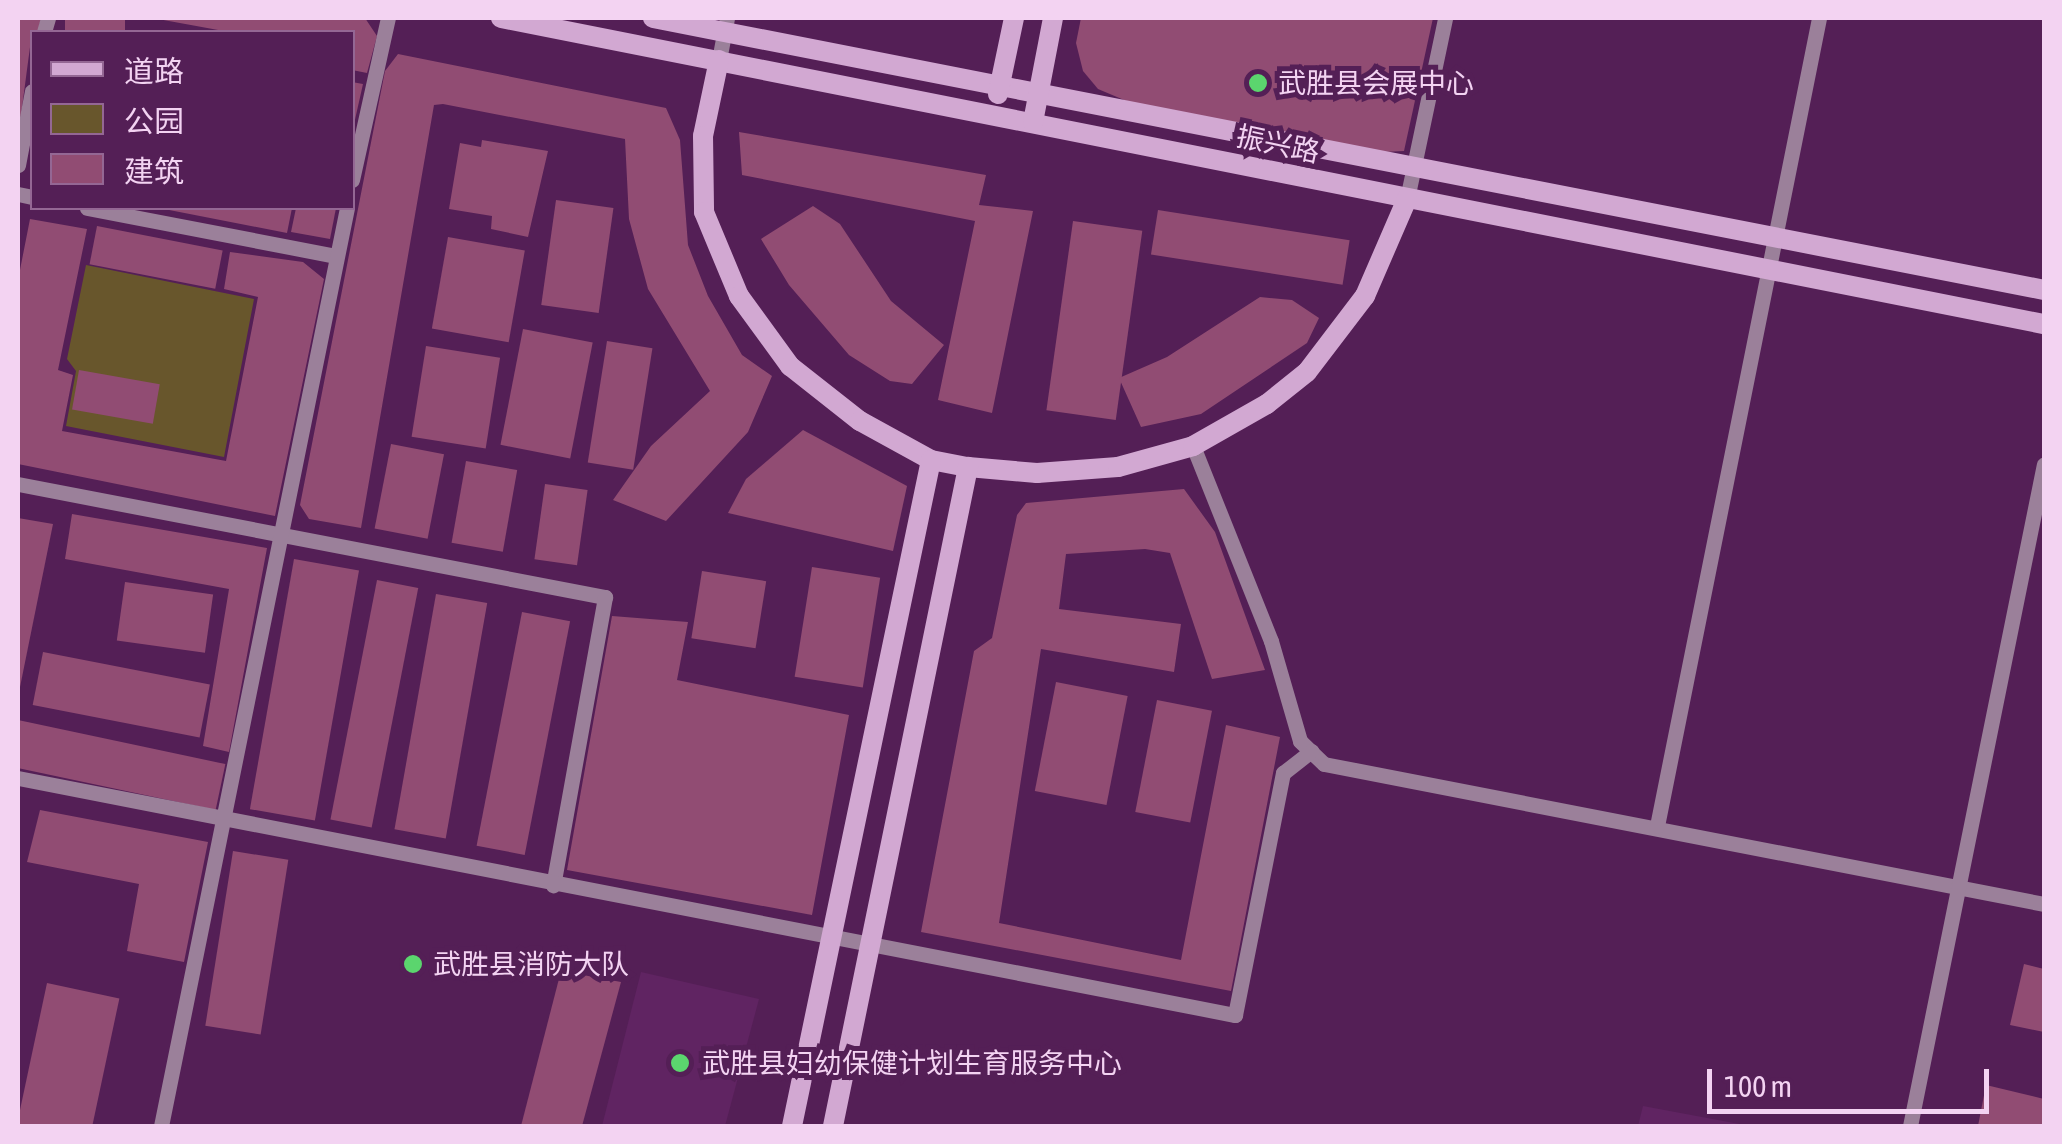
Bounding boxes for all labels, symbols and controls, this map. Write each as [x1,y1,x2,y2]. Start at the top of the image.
legend [30,30,355,210]
text: 道路 [124,54,184,88]
place label: 武胜县会展中心 [1278,66,1474,100]
marker: 武胜县会展中心 [1247,72,1269,94]
text: 公园 [124,104,184,138]
street label: 振兴路 [1233,119,1323,169]
text: 建筑 [124,154,184,188]
place label: 武胜县消防大队 [433,947,629,981]
marker: 武胜县消防大队 [402,953,424,975]
place label: 武胜县妇幼保健计划生育服务中心 [702,1046,1122,1080]
scale bar [1712,1049,1994,1111]
marker: 武胜县妇幼保健计划生育服务中心 [667,1050,693,1076]
text: 100 m [1724,1069,1792,1103]

